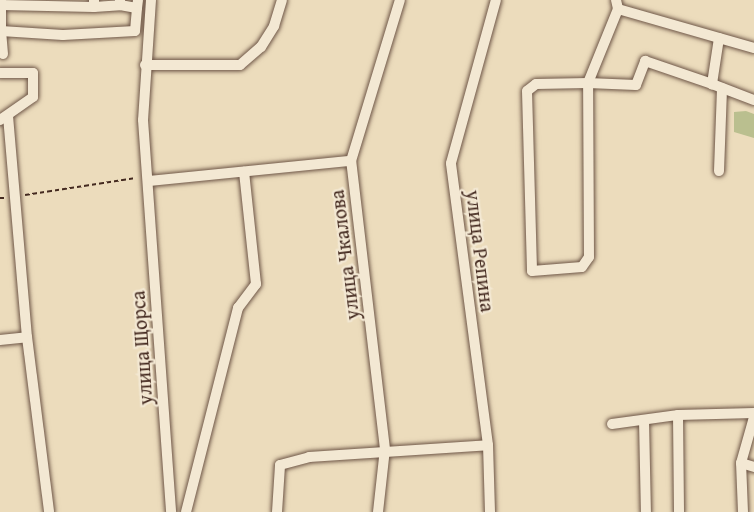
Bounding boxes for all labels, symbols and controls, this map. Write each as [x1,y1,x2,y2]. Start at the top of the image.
street label: улица Чкалова [324,188,364,322]
street label: улица Репина [462,189,500,313]
street label: улица Щорса [125,290,157,406]

